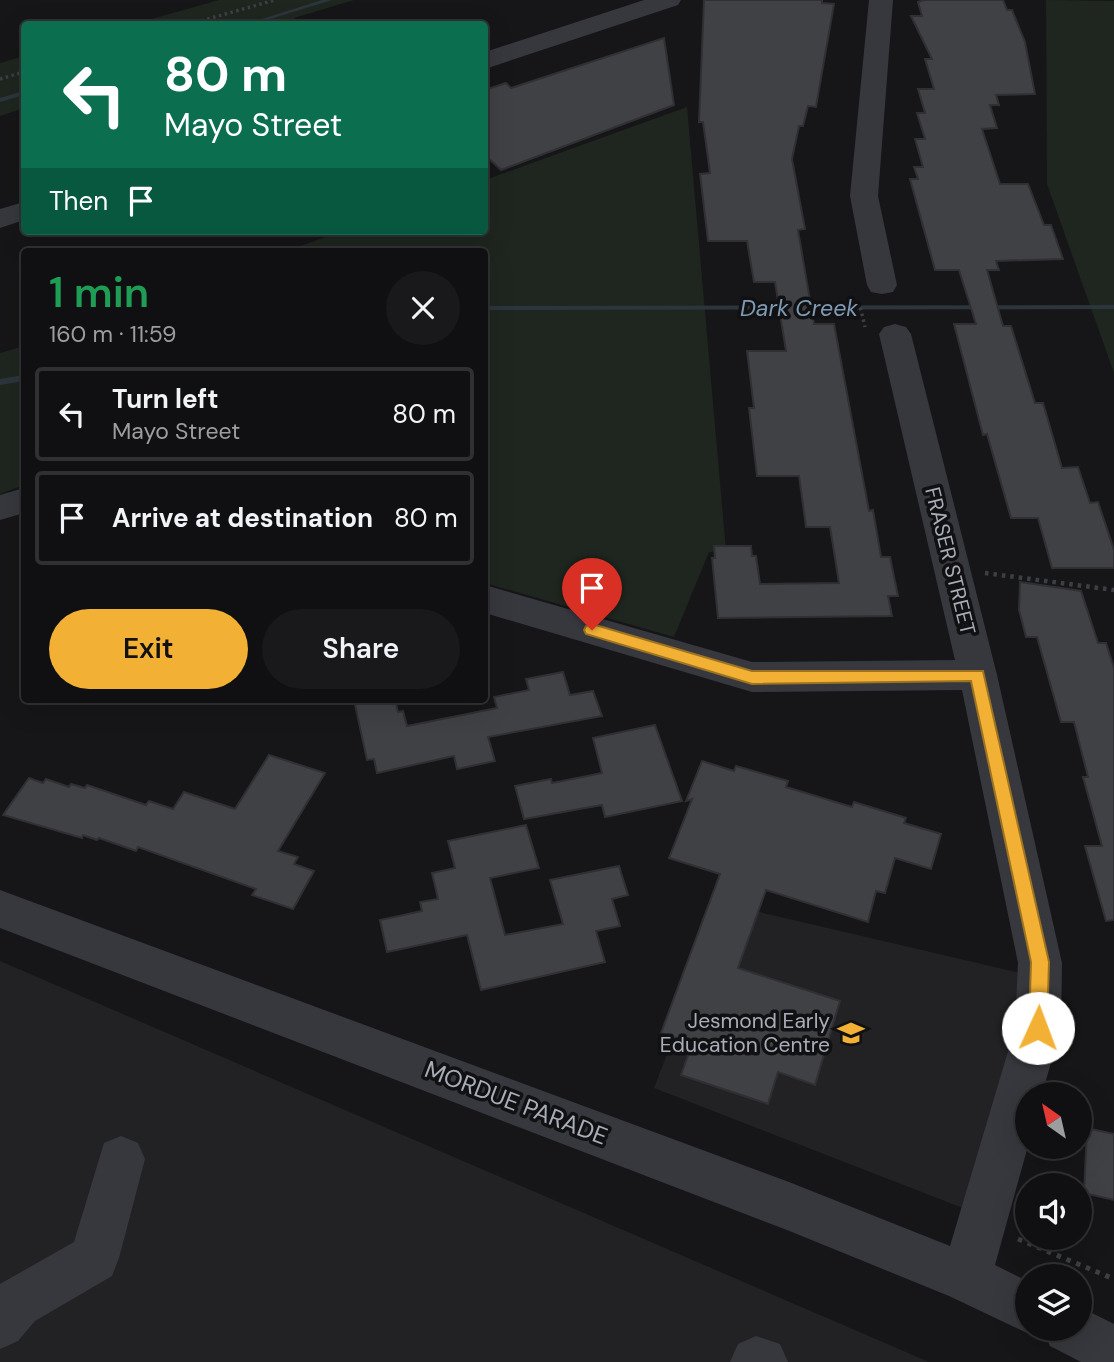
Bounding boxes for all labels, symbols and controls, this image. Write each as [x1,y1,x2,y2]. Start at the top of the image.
text: 80 m [164,42,287,106]
icon: left [49,49,140,140]
text: Mayo Street [164,104,342,146]
icon: arrive [122,182,160,220]
text: Then [49,184,108,218]
text: 1 min [49,265,149,320]
button: close [386,271,460,345]
water label: Dark Creek [740,293,858,323]
text: 160 m · 11:59 [49,319,177,349]
text: Turn left [112,382,219,416]
icon: left [53,395,91,433]
text: 80 m [392,397,456,431]
text: Mayo Street [112,416,240,446]
street label: FRASER STREET [918,484,982,638]
icon: arrive [53,499,91,537]
text: Arrive at destination [112,501,373,535]
text: 80 m [394,501,458,535]
pin [562,558,622,630]
icon: arrive [573,569,611,607]
button: Exit [49,609,248,689]
button: Share [262,609,460,689]
position arrow [1001,991,1075,1065]
place label: Jesmond Early Education Centre [660,1007,830,1059]
school or university icon: Jesmond Early Education Centre [836,1018,866,1048]
street label: MORDUE PARADE [420,1053,612,1152]
north arrow [1015,1082,1092,1158]
map controls [1015,1082,1092,1341]
button: sound [1015,1173,1092,1250]
button: layers [1015,1264,1092,1341]

